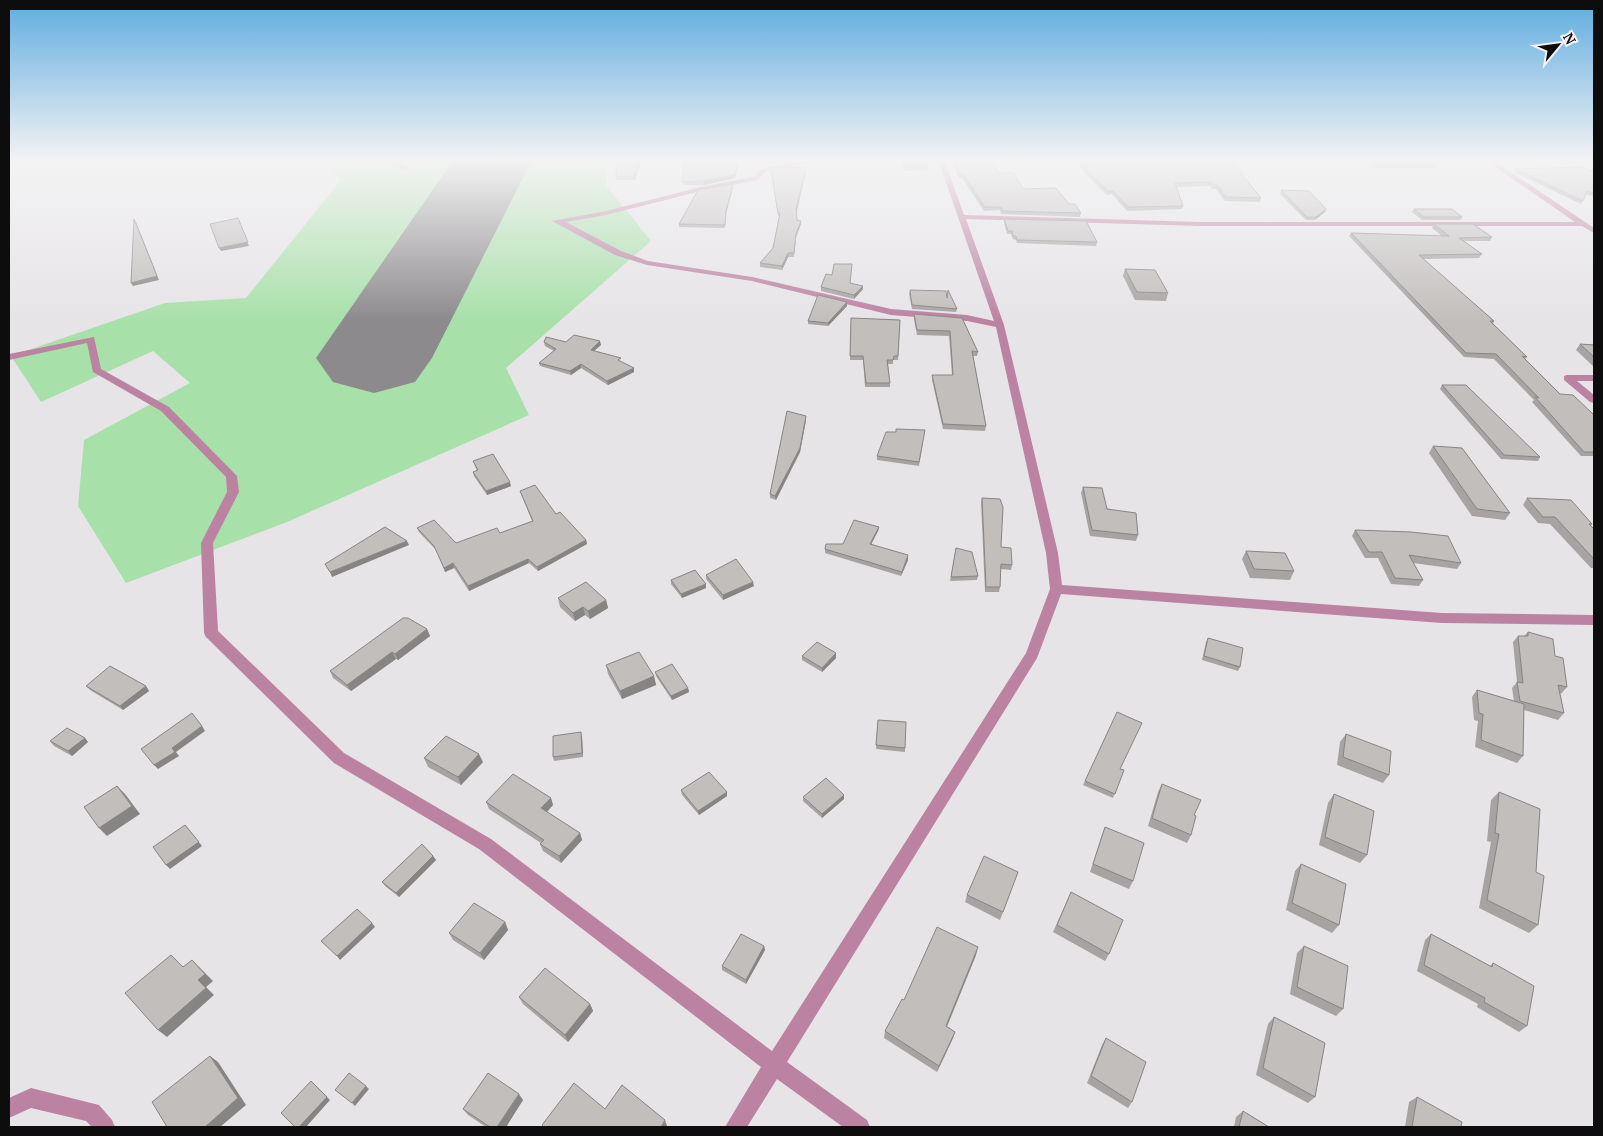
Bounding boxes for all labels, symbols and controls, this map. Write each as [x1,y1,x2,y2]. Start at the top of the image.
north arrow [1533,20,1583,70]
text: N [1559,29,1581,48]

